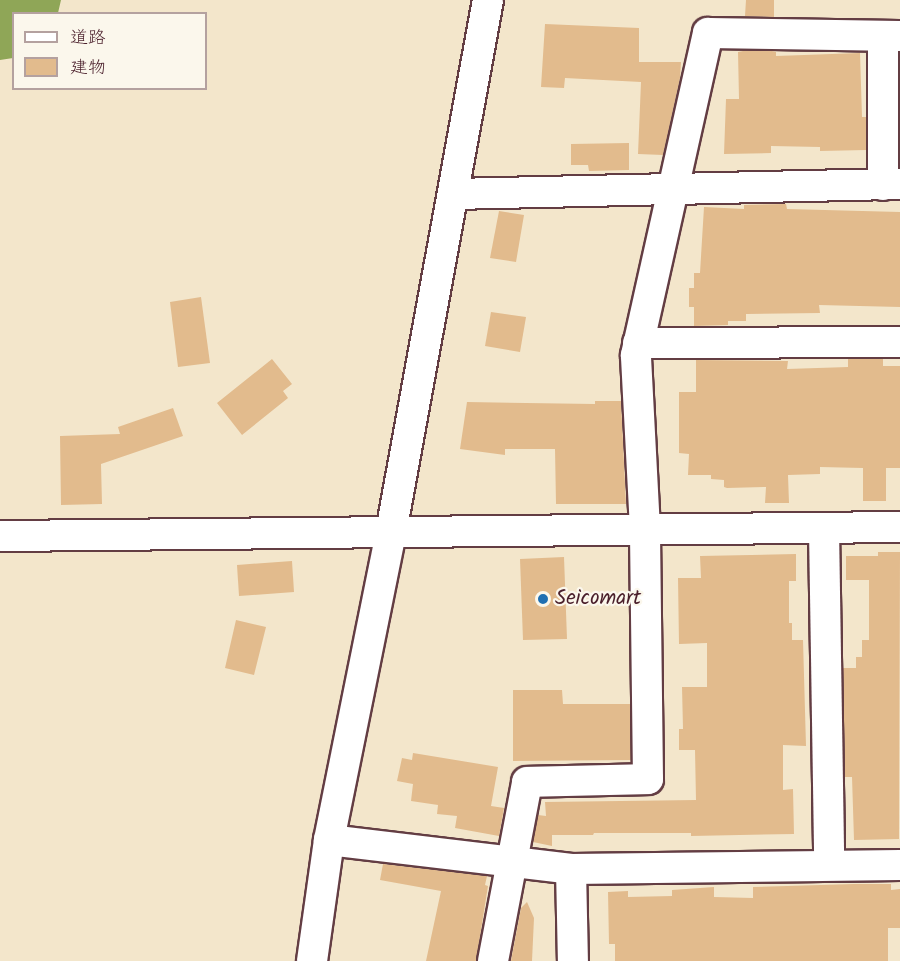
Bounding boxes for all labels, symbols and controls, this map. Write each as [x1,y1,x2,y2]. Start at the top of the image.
legend [12,12,207,90]
text: 道路 [70,24,106,53]
text: 建物 [70,54,106,83]
place label: Seicomart [555,586,641,612]
marker: Seicomart [536,592,550,606]

